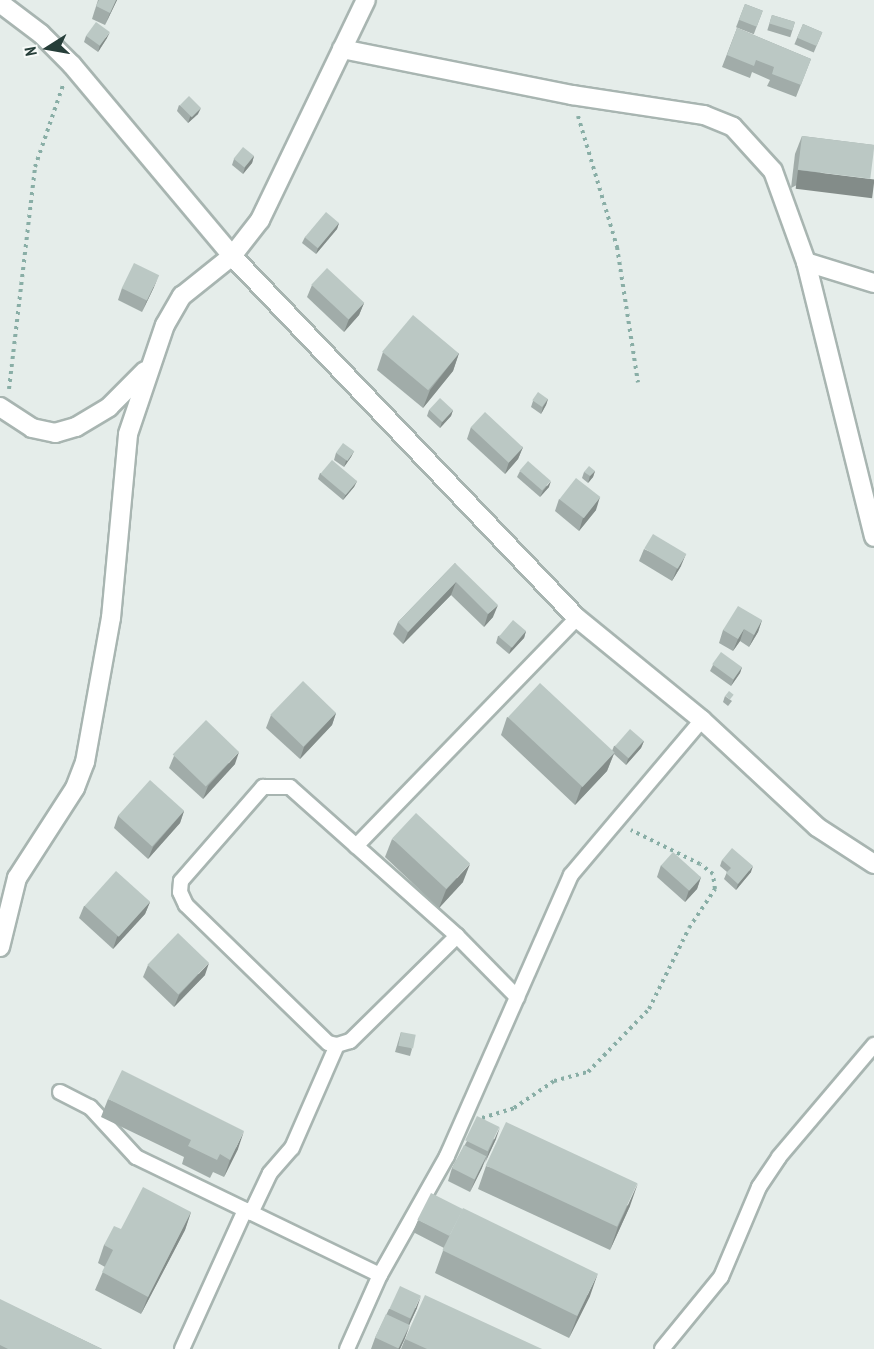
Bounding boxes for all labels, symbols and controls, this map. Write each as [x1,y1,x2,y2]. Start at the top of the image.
north arrow [18,18,78,78]
text: N [20,45,41,58]

